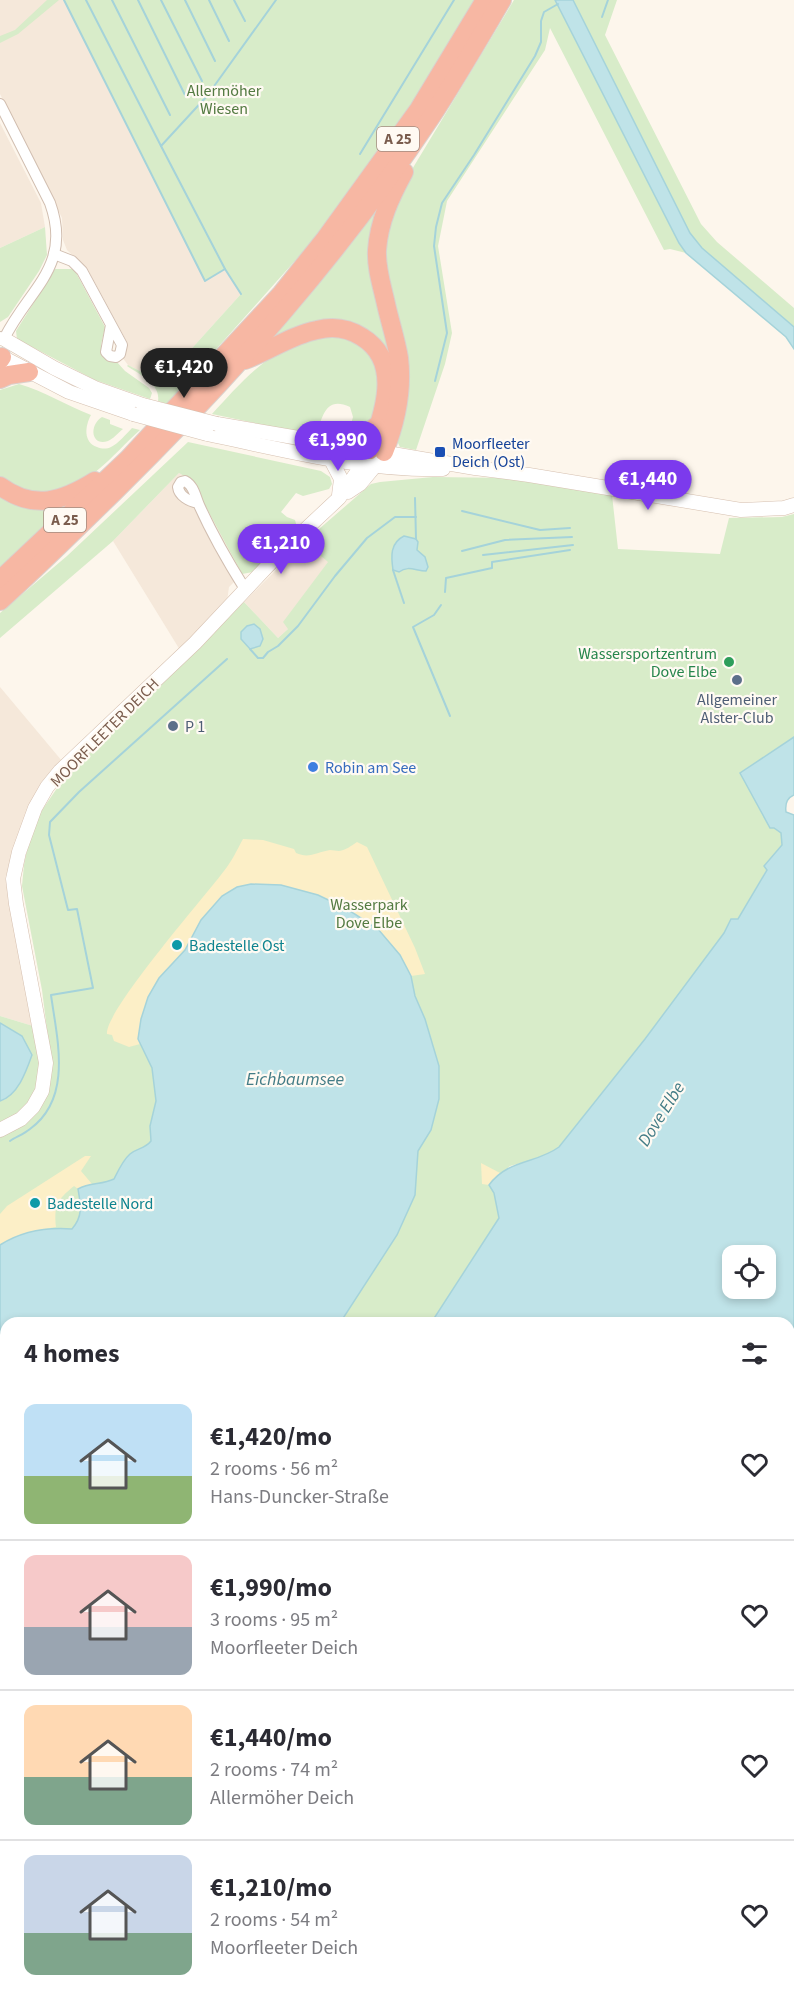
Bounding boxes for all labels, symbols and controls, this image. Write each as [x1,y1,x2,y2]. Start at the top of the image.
park label: Allermöher Wiesen [187,80,262,120]
road number: A 25 [377,127,419,151]
pin: €1,420 [135,348,233,399]
text: €1,420 [155,353,213,381]
pin: €1,990 [289,421,387,472]
text: €1,990 [309,426,367,454]
place label: Moorfleeter Deich (Ost) [452,433,530,473]
marker: Moorfleeter Deich (Ost) [433,445,447,459]
pin: €1,440 [599,460,697,511]
text: €1,440 [619,465,677,493]
road number: A 25 [44,508,86,532]
pin: €1,210 [232,524,330,575]
text: €1,210 [252,529,310,557]
place label: Wassersportzentrum Dove Elbe [578,643,717,683]
marker: Wassersportzentrum Dove Elbe [722,655,736,669]
street label: MOORFLEETER DEICH [45,673,164,792]
marker: Allgemeiner Alster-Club [730,673,744,687]
place label: Allgemeiner Alster-Club [697,689,777,729]
place label: P 1 [185,716,205,738]
marker: P 1 [166,719,180,733]
place label: Robin am See [325,757,416,779]
marker: Robin am See [306,760,320,774]
park label: Wasserpark Dove Elbe [330,894,408,934]
place label: Badestelle Ost [189,935,285,957]
marker: Badestelle Ost [170,938,184,952]
water label: Eichbaumsee [246,1067,344,1092]
water label: Dove Elbe [632,1077,691,1151]
place label: Badestelle Nord [47,1193,153,1215]
marker: Badestelle Nord [28,1196,42,1210]
map controls [722,1245,776,1299]
button: locate [722,1245,776,1299]
text: 4 homes [24,1335,119,1372]
icon: filters [738,1337,771,1370]
text: €1,420/mo [210,1418,332,1455]
icon: home [72,1428,144,1500]
icon: heart [738,1448,771,1481]
text: 2 rooms · 56 m² [210,1455,338,1483]
text: Hans-Duncker-Straße [210,1483,389,1511]
text: €1,990/mo [210,1569,332,1606]
icon: home [72,1579,144,1651]
icon: heart [738,1599,771,1632]
text: 3 rooms · 95 m² [210,1606,338,1634]
text: Moorfleeter Deich [210,1634,358,1662]
text: €1,440/mo [210,1719,332,1756]
icon: home [72,1729,144,1801]
icon: heart [738,1749,771,1782]
text: 2 rooms · 74 m² [210,1756,338,1784]
text: Allermöher Deich [210,1784,354,1812]
text: €1,210/mo [210,1869,332,1906]
icon: home [72,1879,144,1951]
icon: heart [738,1899,771,1932]
text: 2 rooms · 54 m² [210,1906,338,1934]
text: Moorfleeter Deich [210,1934,358,1962]

